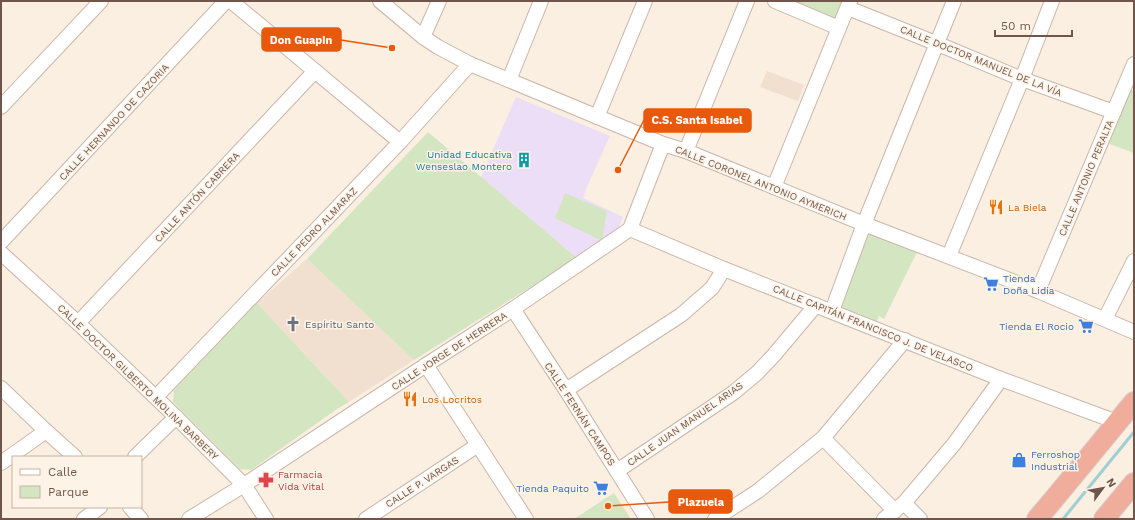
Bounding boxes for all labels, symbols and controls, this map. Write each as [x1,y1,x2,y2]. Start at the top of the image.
scale bar [995,12,1072,38]
text: 50 m [1001,19,1031,33]
street label: CALLE DOCTOR MANUEL DE LA VÍA [899,23,1064,99]
callout: Don Guapin [262,28,341,51]
text: Don Guapin [270,34,332,47]
street label: CALLE HERNANDO DE CAZORIA [57,61,171,183]
callout: C.S. Santa Isabel [644,109,751,132]
text: C.S. Santa Isabel [651,114,743,127]
street label: CALLE ANTONIO PERALTA [1056,118,1116,238]
street label: CALLE CORONEL ANTONIO AYMERICH [674,143,848,223]
street label: CALLE ANTÓN CABRERA [152,149,242,244]
place label: Unidad Educativa Wenseslao Montero [416,149,512,172]
building icon: Unidad Educativa Wenseslao Montero [515,151,533,169]
street label: CALLE PEDRO ALMARAZ [269,185,359,279]
restaurant icon: La Biela [987,198,1005,216]
place label: La Biela [1008,202,1047,213]
place label: Tienda Doña Lidia [1003,273,1055,296]
supermarket icon: Tienda Doña Lidia [982,275,1000,293]
street label: CALLE CAPITÁN FRANCISCO J. DE VELASCO [771,283,975,373]
street label: CALLE DOCTOR GILBERTO MOLINA BARBERY [55,302,221,462]
street label: CALLE JORGE DE HERRERA [389,309,509,392]
church icon: Espíritu Santo [284,315,302,333]
supermarket icon: Tienda El Rocio [1077,317,1095,335]
place label: Espíritu Santo [305,319,374,330]
place label: Tienda El Rocio [999,321,1074,332]
street label: CALLE FERNÁN CAMPOS [542,360,618,468]
street label: CALLE JUAN MANUEL ARIAS [625,380,745,468]
restaurant icon: Los Locritos [401,390,419,408]
place label: Los Locritos [422,394,482,405]
place label: Ferroshop Industrial [1031,449,1080,472]
shop icon: Ferroshop Industrial [1010,451,1028,469]
street label: CALLE P. VARGAS [383,454,461,510]
legend [12,456,142,508]
text: Calle [48,465,77,479]
north arrow [1083,468,1123,508]
place label: Farmacia Vida Vital [278,469,324,492]
pharmacy icon: Farmacia Vida Vital [257,471,275,489]
text: N [1103,476,1119,490]
supermarket icon: Tienda Paquito [592,479,610,497]
place label: Tienda Paquito [516,483,589,494]
text: Parque [48,485,89,499]
callout: Plazuela [669,490,732,513]
text: Plazuela [678,496,725,509]

